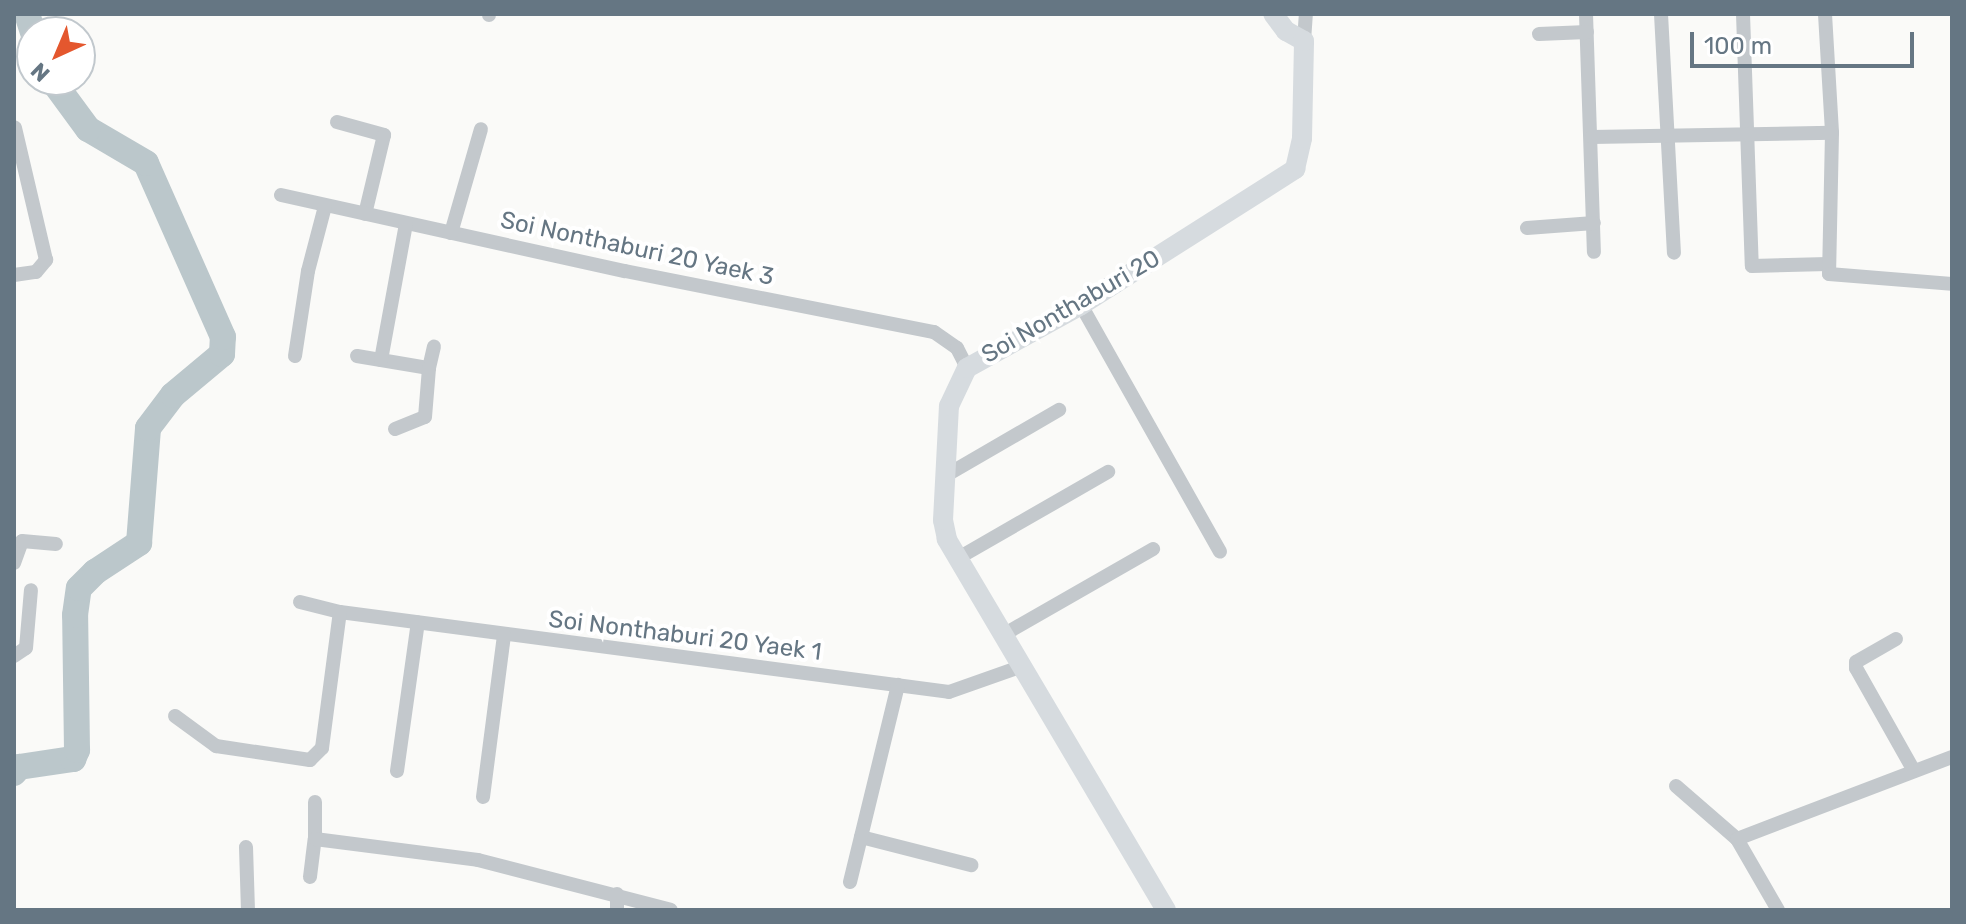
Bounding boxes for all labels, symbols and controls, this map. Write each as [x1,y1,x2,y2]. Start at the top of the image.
north arrow [16,16,96,96]
scale bar [1694,16,1918,66]
text: 100 m [1704,32,1772,60]
text: N [25,57,55,87]
street label: Soi Nonthaburi 20 Yaek 3 [497,206,777,292]
street label: Soi Nonthaburi 20 [977,244,1165,370]
street label: Soi Nonthaburi 20 Yaek 1 [546,605,824,667]

